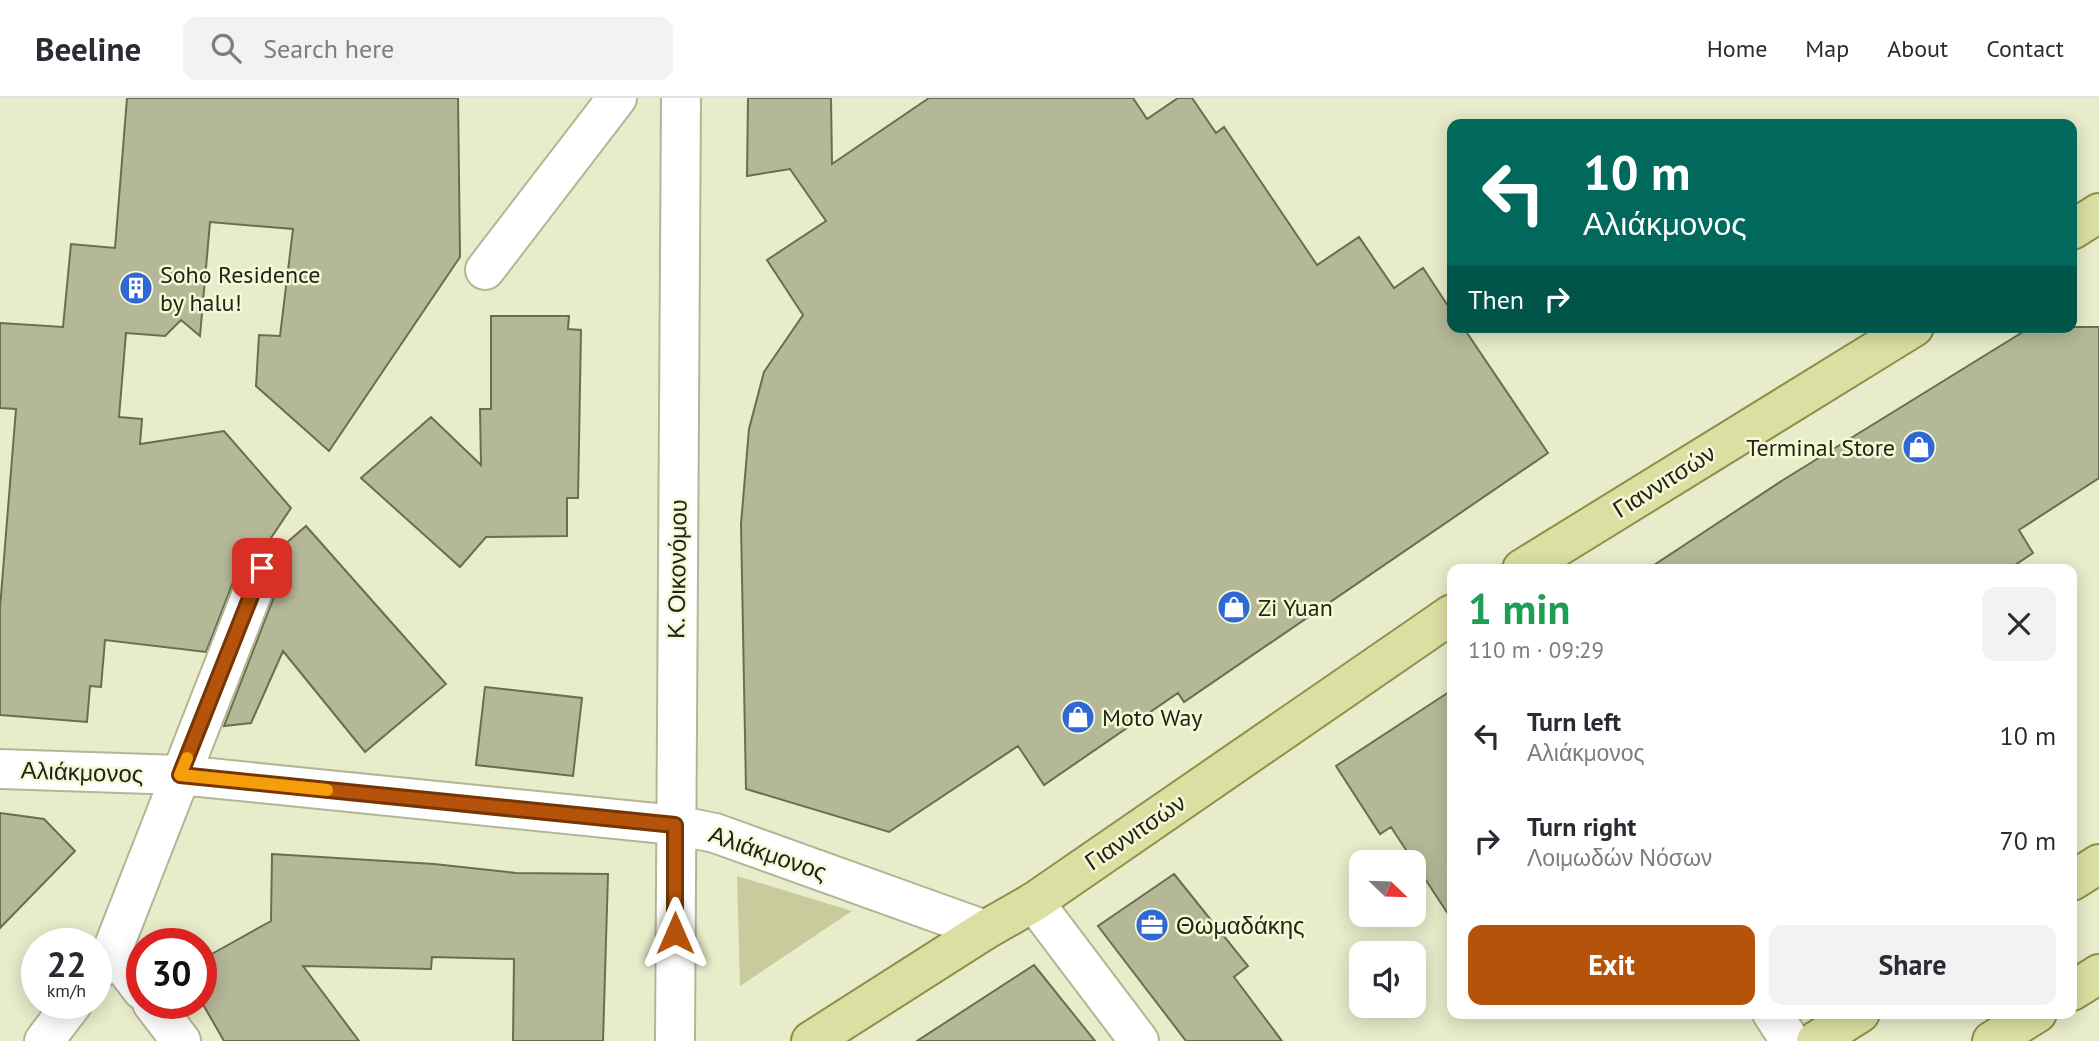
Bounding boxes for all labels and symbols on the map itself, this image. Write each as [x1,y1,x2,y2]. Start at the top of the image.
place label: Soho Residence by halu! [160,259,321,318]
building icon: Soho Residence by halu! [117,269,155,307]
shop icon: Terminal Store [1900,428,1938,466]
place label: Terminal Store [1746,432,1895,463]
street label: Γιαννιτσών [1607,437,1721,525]
street label: Κ. Οικονόμου [660,499,694,639]
pin [232,538,292,598]
shop icon: Zi Yuan [1215,588,1253,626]
place label: Zi Yuan [1258,592,1333,623]
shop icon: Moto Way [1059,698,1097,736]
place label: Moto Way [1102,702,1203,733]
street label: Αλιάκμονος [20,754,144,790]
street label: Γιαννιτσών [1078,787,1192,877]
street label: Αλιάκμονος [705,818,831,888]
north arrow [1349,850,1426,928]
position arrow [638,896,712,970]
office icon: Θωμαδάκης [1133,906,1171,944]
place label: Θωμαδάκης [1176,910,1305,941]
speed limit sign: 30 [126,928,217,1019]

